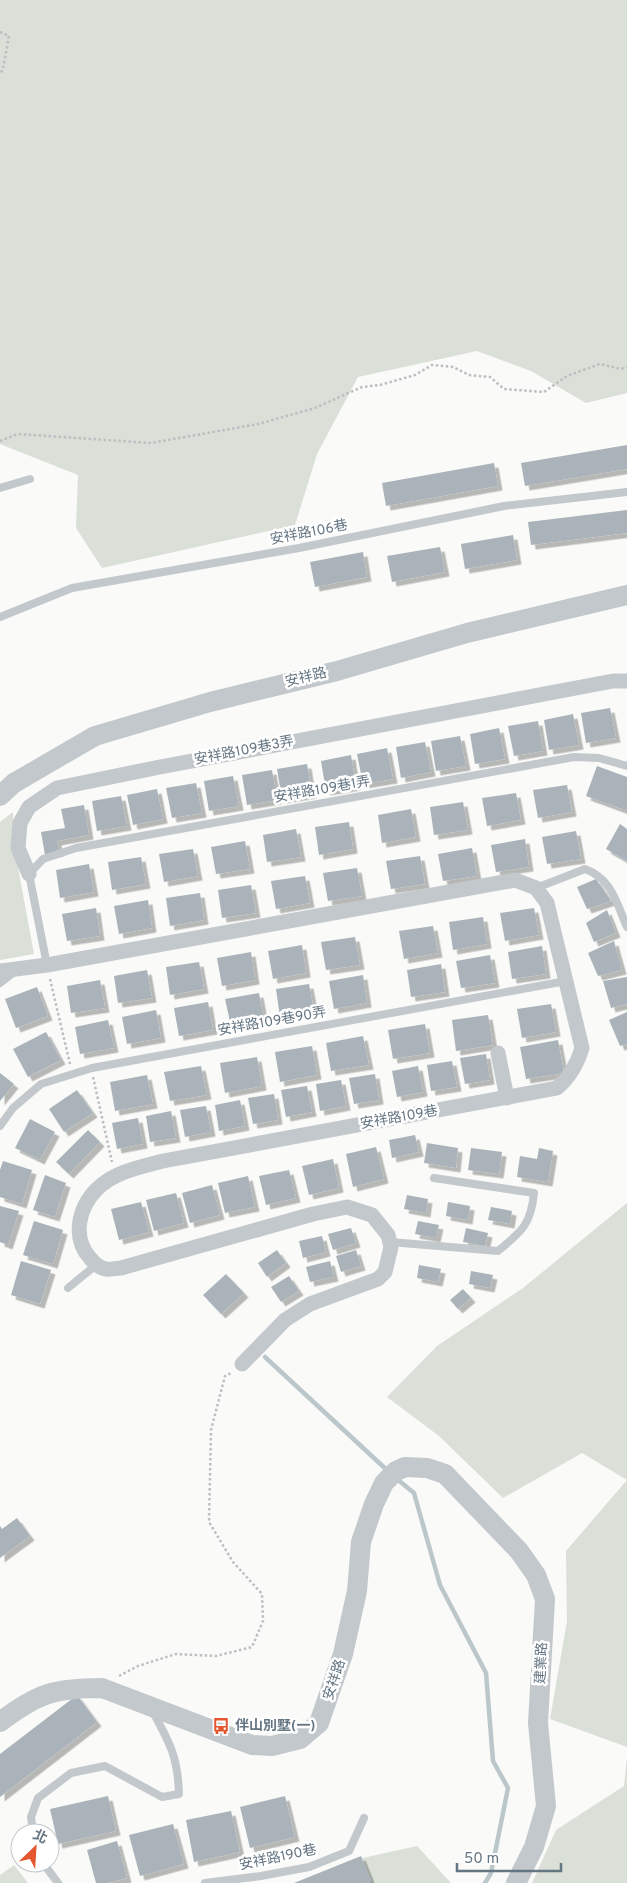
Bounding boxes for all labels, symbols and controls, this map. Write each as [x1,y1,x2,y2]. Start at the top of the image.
street label: 安祥路106巷 [269,517,349,549]
street label: 安祥路 [284,665,328,691]
street label: 安祥路109巷3弄 [193,733,295,769]
street label: 安祥路109巷1弄 [272,773,372,807]
street label: 安祥路109巷90弄 [216,1004,328,1040]
street label: 安祥路109巷 [359,1103,439,1133]
street label: 建業路 [532,1642,552,1684]
street label: 安祥路 [320,1657,350,1703]
bus stop icon: 伴山別墅(一) [211,1716,231,1736]
place label: 伴山別墅(一) [235,1717,315,1735]
north arrow [10,1823,60,1873]
text: 北 [30,1827,50,1848]
scale bar [457,1840,561,1872]
street label: 安祥路190巷 [238,1842,318,1874]
text: 50 m [464,1850,499,1869]

